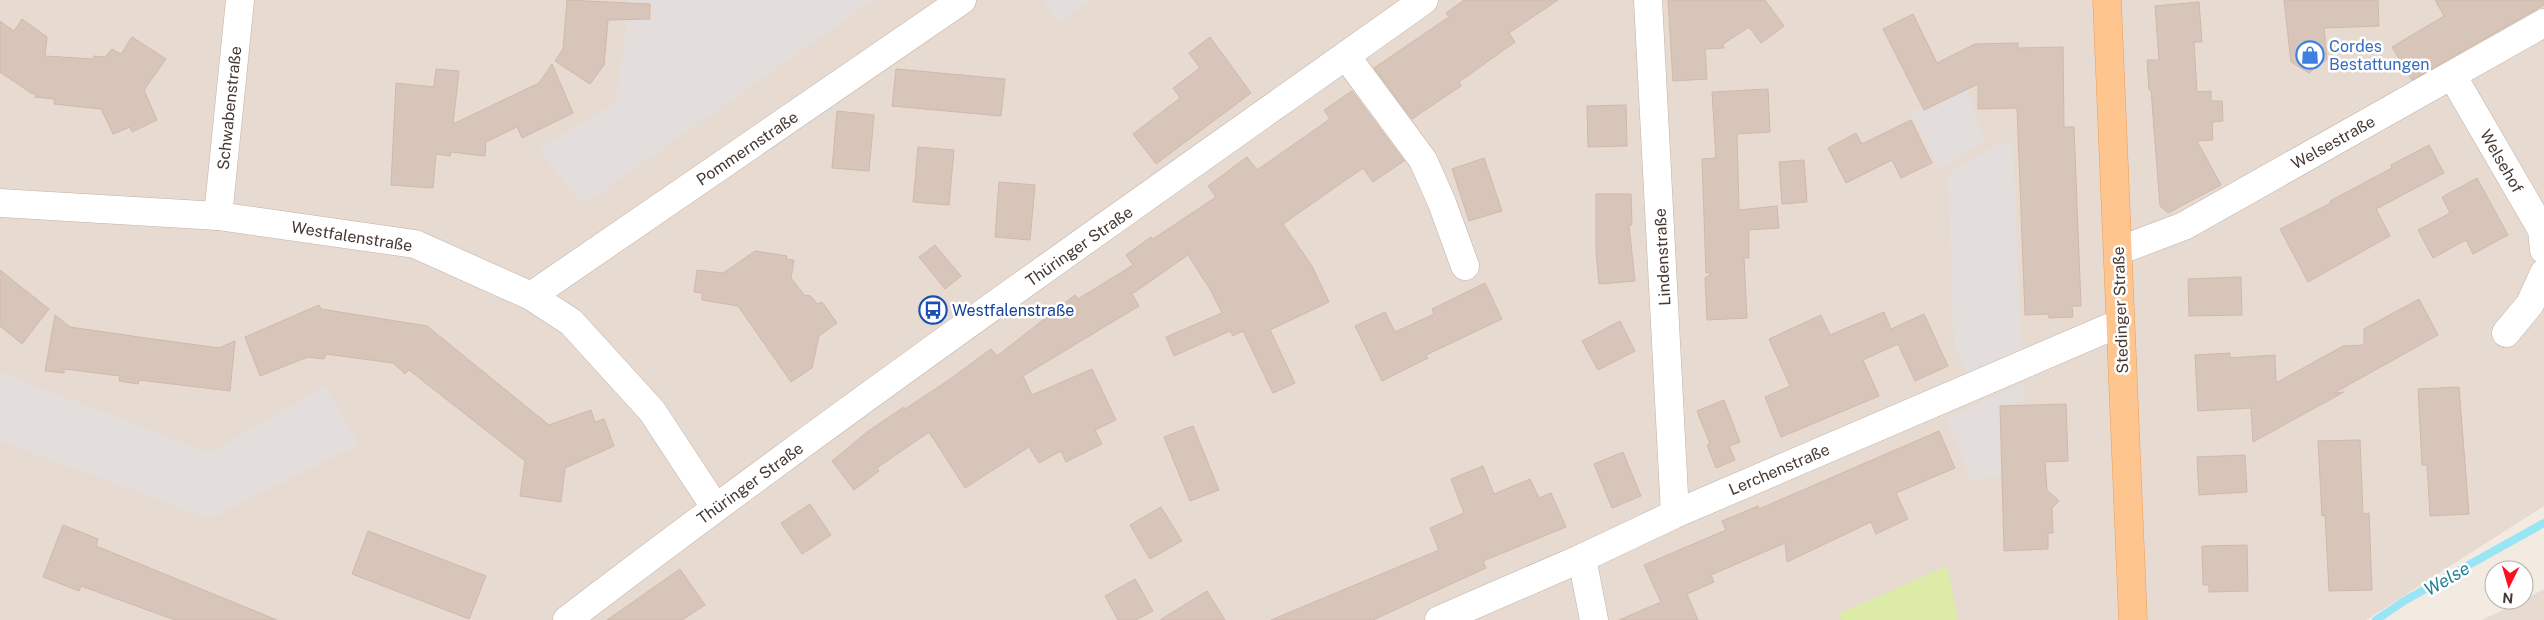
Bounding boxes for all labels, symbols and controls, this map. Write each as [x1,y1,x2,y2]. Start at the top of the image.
place label: Cordes Bestattungen [2329,37,2430,74]
shop icon: Cordes Bestattungen [2295,40,2325,70]
street label: Schwabenstraße [214,45,245,171]
street label: Pommernstraße [693,107,802,189]
street label: Welsestraße [2288,112,2378,173]
street label: Welsehof [2476,126,2527,196]
street label: Thüringer Straße [1022,202,1137,290]
street label: Lindenstraße [1650,208,1675,306]
street label: Westfalenstraße [290,218,414,255]
street label: Stedinger Straße [2109,246,2132,374]
bus stop icon: Westfalenstraße [918,295,948,325]
place label: Westfalenstraße [952,301,1074,320]
street label: Thüringer Straße [694,439,807,528]
street label: Lerchenstraße [1726,440,1832,499]
water label: Welse [2420,557,2473,600]
north arrow [2484,560,2534,610]
text: N [2502,590,2514,606]

